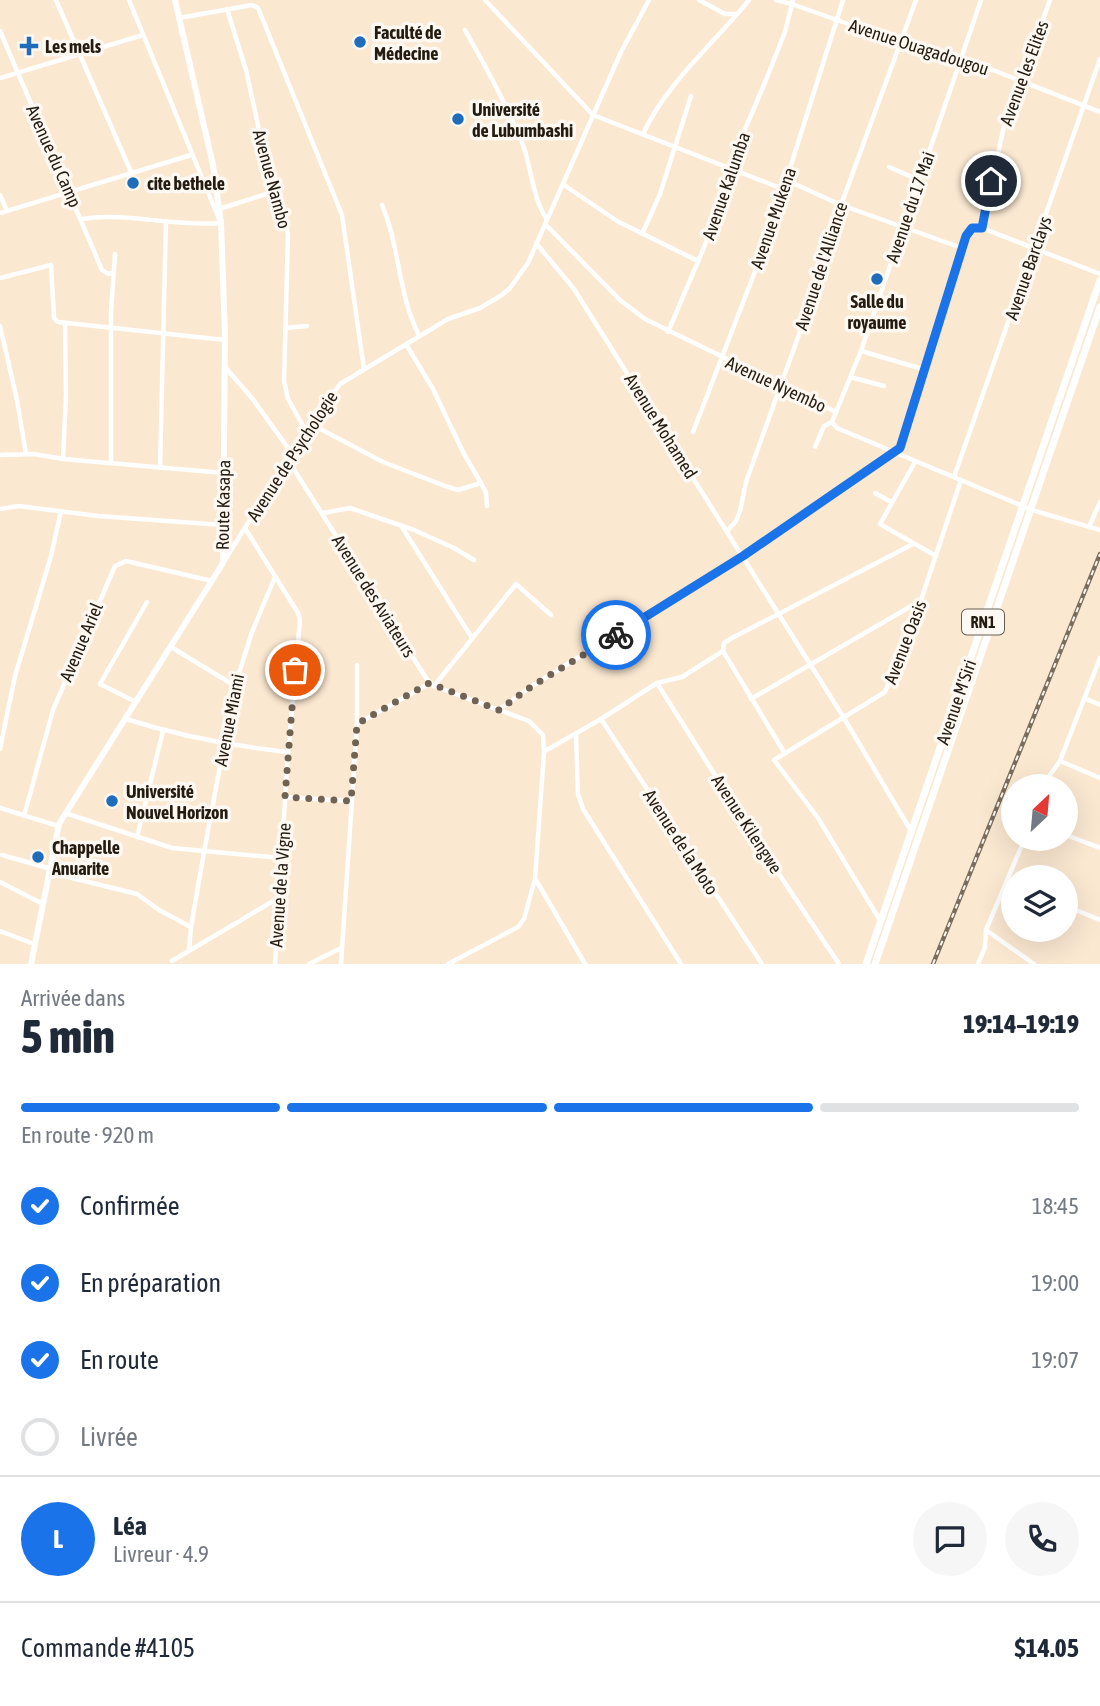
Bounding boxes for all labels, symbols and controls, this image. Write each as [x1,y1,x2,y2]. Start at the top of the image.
street label: Avenue Ouagadougou [846,14,992,80]
street label: Avenue les Elites [995,18,1053,128]
place label: Faculté de Médecine [374,22,442,64]
marker: Faculté de Médecine [352,34,368,50]
marker: Les mels [19,36,39,56]
place label: Les mels [45,36,102,57]
place label: Université de Lubumbashi [472,99,573,141]
street label: Avenue du Camp [22,102,86,210]
marker: Université de Lubumbashi [450,111,466,127]
street label: Avenue Nambo [249,127,295,231]
street label: Avenue Kalumba [698,129,754,243]
street label: Avenue du 17 Mai [881,149,939,265]
pin [961,151,1021,211]
icon: home [972,162,1010,200]
street label: Avenue Mukena [746,165,800,271]
place label: cite bethele [147,173,225,194]
marker: cite bethele [125,175,141,191]
street label: Avenue de l'Alliance [790,199,852,333]
street label: Avenue Barclays [1000,213,1056,323]
marker: Salle du royaume [869,271,885,287]
place label: Salle du royaume [847,291,907,333]
street label: Avenue Nyembo [722,352,830,416]
street label: Avenue Mohamed [620,370,702,482]
street label: Avenue de Psychologie [242,387,342,525]
street label: Route Kasapa [212,460,234,550]
street label: Avenue des Aviateurs [328,531,420,661]
street label: Avenue Oasis [879,597,931,687]
street label: Avenue Ariel [55,599,107,685]
courier [581,600,651,670]
road number: RN1 [962,610,1004,635]
icon: bike [597,616,635,654]
pin [265,640,325,700]
icon: bag [276,651,314,689]
street label: Avenue M'Siri [932,657,980,747]
street label: Avenue Miami [210,672,248,768]
street label: Avenue Kilengwe [707,771,787,877]
north arrow [1001,774,1078,850]
map controls [1001,774,1078,942]
place label: Université Nouvel Horizon [126,781,229,823]
street label: Avenue de la Moto [639,786,723,898]
marker: Université Nouvel Horizon [104,793,120,809]
street label: Avenue de la Vigne [265,822,295,948]
place label: Chappelle Anuarite [51,837,120,879]
marker: Chappelle Anuarite [30,849,46,865]
button: layers [1001,865,1078,942]
text: Arrivée dans [21,985,125,1011]
text: 19:14–19:19 [963,1009,1079,1039]
text: 5 min [21,1010,115,1063]
text: En route · 920 m [21,1122,154,1148]
icon: check [21,1187,59,1225]
text: Confirmée [80,1191,180,1221]
text: 18:45 [1032,1193,1079,1219]
icon: check [21,1264,59,1302]
text: En préparation [80,1268,221,1298]
text: 19:00 [1031,1270,1079,1296]
icon: check [21,1341,59,1379]
text: En route [80,1345,159,1375]
text: 19:07 [1031,1347,1079,1373]
text: Livrée [80,1422,138,1452]
button: chat [913,1502,987,1576]
button: phone [1005,1502,1079,1576]
text: Léa [113,1511,147,1541]
text: L [53,1524,63,1554]
text: Livreur · 4.9 [113,1541,209,1567]
text: Commande #4105 [21,1633,195,1663]
text: $14.05 [1015,1633,1079,1663]

